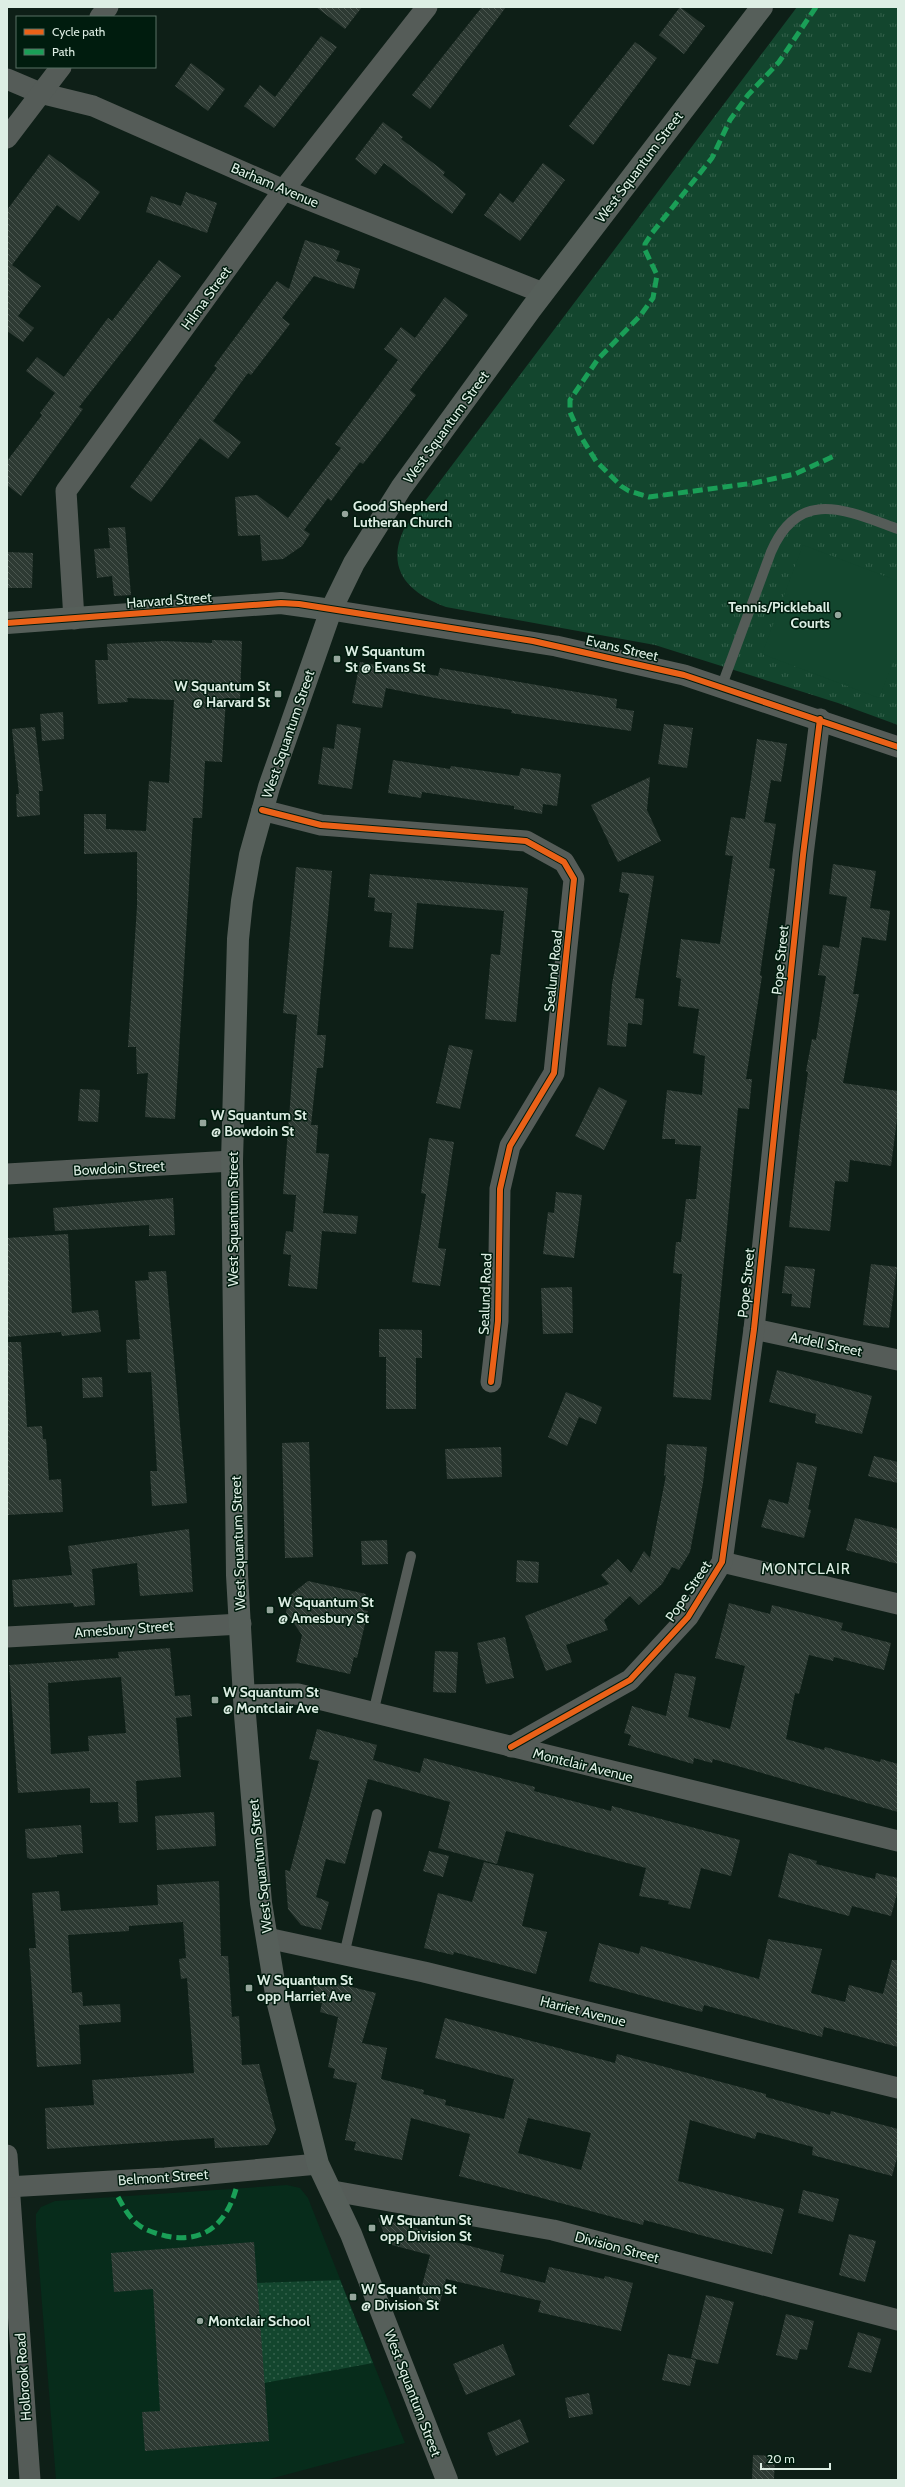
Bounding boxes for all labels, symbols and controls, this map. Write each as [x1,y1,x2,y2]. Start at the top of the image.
legend [16,16,156,68]
text: Cycle path [52,24,105,39]
text: Path [52,44,75,59]
street label: West Squantum Street [591,108,687,226]
street label: Barham Avenue [228,158,322,212]
street label: Hilma Street [177,262,235,333]
street label: West Squantum Street [399,367,493,487]
place label: Good Shepherd Lutheran Church [353,497,452,531]
marker: Good Shepherd Lutheran Church [340,509,350,519]
street label: Harvard Street [126,588,213,612]
place label: Tennis/Pickleball Courts [728,598,830,632]
marker: Tennis/Pickleball Courts [833,610,843,620]
street label: Evans Street [584,631,660,665]
place label: W Squantum St @ Evans St [345,642,426,676]
marker: W Squantum St @ Evans St [332,654,342,664]
street label: West Squantum Street [258,667,319,801]
place label: W Squantum St @ Harvard St [174,677,270,711]
marker: W Squantum St @ Harvard St [273,689,283,699]
street label: Pope Street [767,924,793,996]
street label: Sealund Road [540,929,566,1013]
place label: W Squantum St @ Bowdoin St [211,1106,307,1140]
marker: W Squantum St @ Bowdoin St [198,1118,208,1128]
street label: West Squantum Street [224,1151,242,1286]
street label: Bowdoin Street [73,1157,165,1179]
street label: Pope Street [733,1247,759,1319]
street label: Sealund Road [475,1253,495,1335]
street label: Ardell Street [788,1328,864,1361]
street label: West Squantum Street [227,1475,249,1611]
street label: Pope Street [661,1557,715,1625]
district label: MONTCLAIR [761,1560,851,1578]
place label: W Squantum St @ Amesbury St [278,1593,374,1627]
marker: W Squantum St @ Amesbury St [265,1605,275,1615]
street label: Amesbury Street [74,1617,175,1641]
place label: W Squantum St @ Montclair Ave [223,1683,319,1717]
marker: W Squantum St @ Montclair Ave [210,1695,220,1705]
street label: Montclair Avenue [531,1744,635,1786]
street label: West Squantum Street [244,1798,276,1934]
place label: W Squantum St opp Harriet Ave [257,1971,353,2005]
marker: W Squantum St opp Harriet Ave [244,1983,254,1993]
street label: Harriet Avenue [538,1992,628,2030]
street label: Belmont Street [117,2165,209,2189]
place label: W Squantun St opp Division St [380,2211,472,2245]
marker: W Squantun St opp Division St [367,2223,377,2233]
street label: Division Street [573,2227,661,2267]
place label: W Squantum St @ Division St [361,2280,457,2314]
marker: W Squantum St @ Division St [348,2292,358,2302]
place label: Montclair School [208,2312,310,2330]
marker: Montclair School [195,2316,205,2326]
street label: West Squantum Street [380,2327,446,2459]
street label: Holbrook Road [11,2333,35,2421]
scale bar [761,2445,830,2471]
text: 20 m [767,2451,795,2466]

